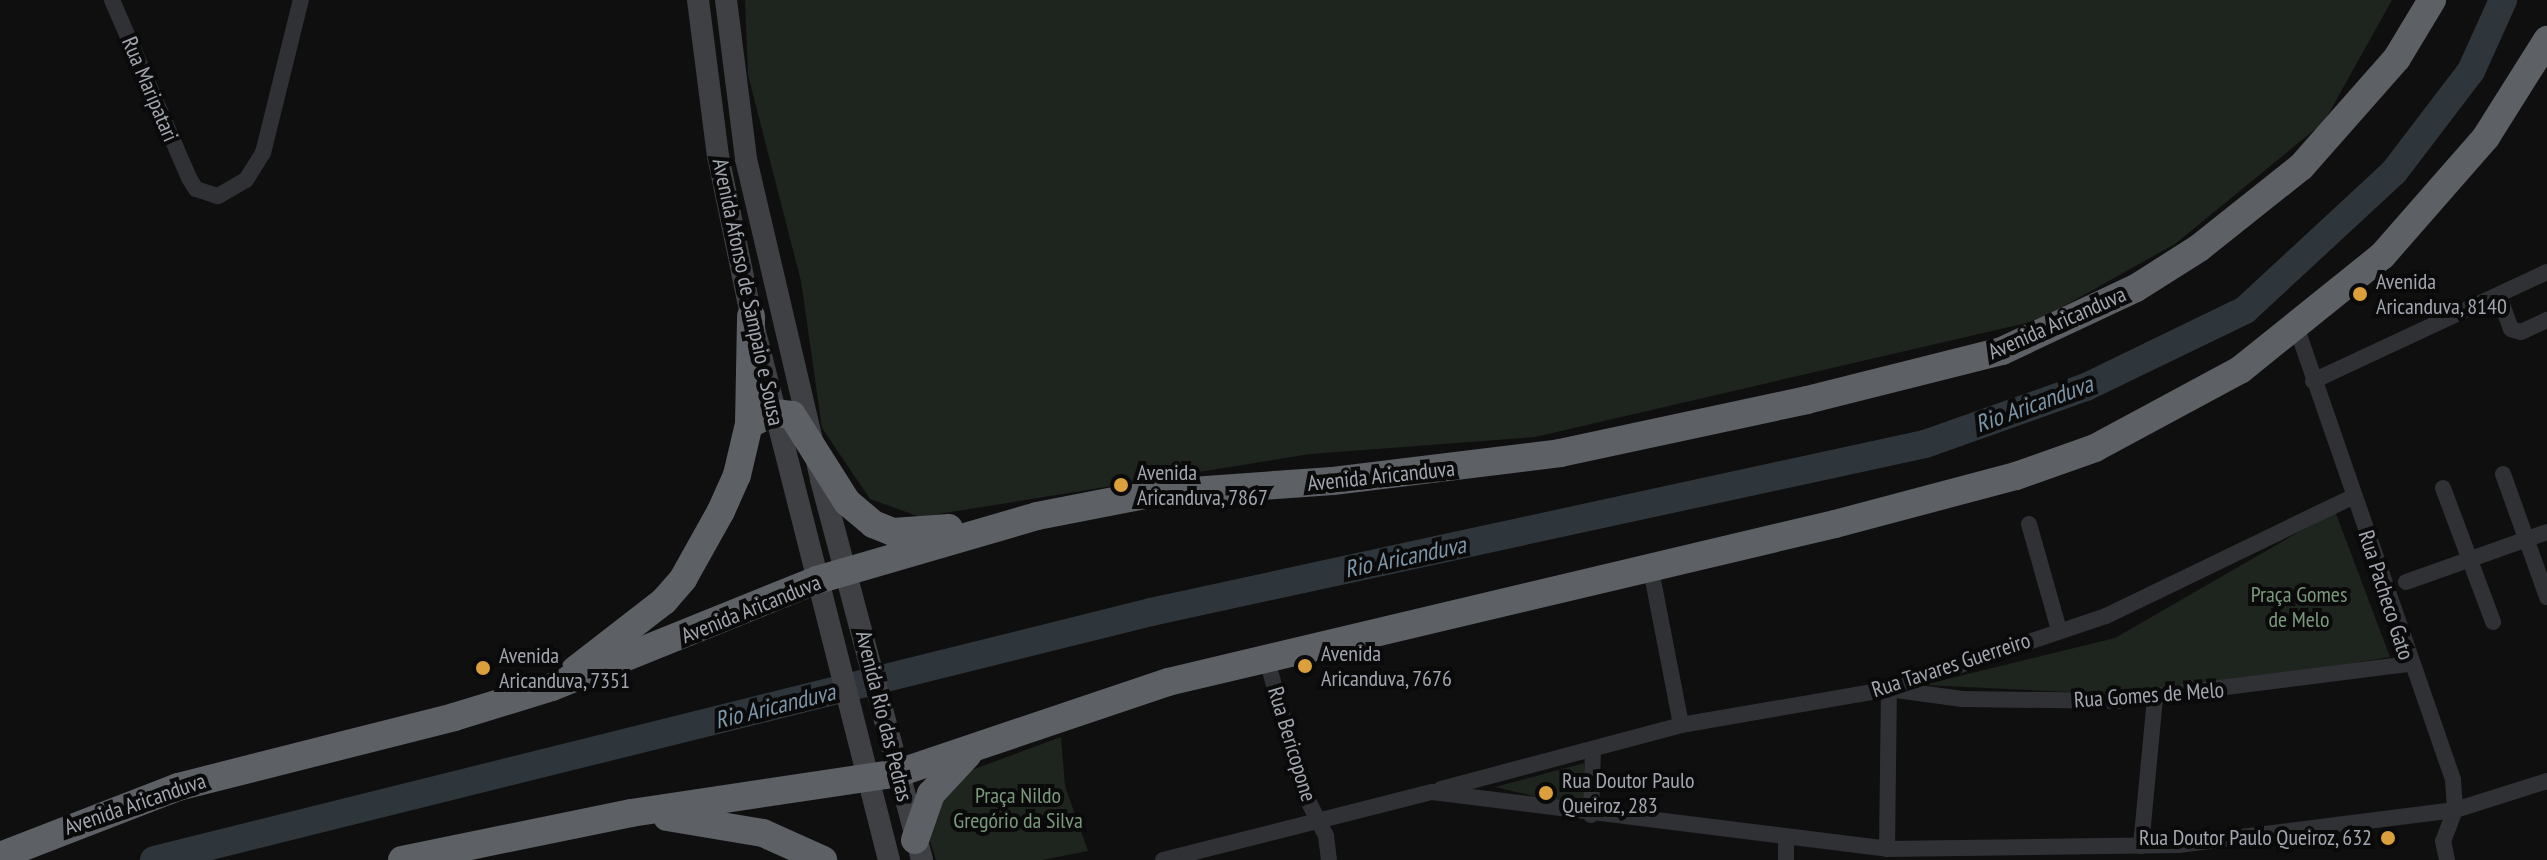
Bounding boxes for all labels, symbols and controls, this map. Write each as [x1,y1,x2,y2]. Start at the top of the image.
street label: Rua Maripatari [116,33,184,145]
street label: Avenida Afonso de Sampaio e Sousa [707,156,789,428]
place label: Avenida Aricanduva, 8140 [2376,268,2508,320]
street label: Avenida Aricanduva [1984,281,2130,365]
marker: Avenida Aricanduva, 8140 [2351,285,2369,303]
water label: Rio Aricanduva [1971,369,2097,439]
street label: Avenida Aricanduva [1306,455,1456,497]
place label: Avenida Aricanduva, 7867 [1137,459,1269,510]
marker: Avenida Aricanduva, 7867 [1112,476,1130,494]
street label: Rua Pacheco Gato [2353,527,2419,663]
water label: Rio Aricanduva [1341,530,1469,584]
street label: Avenida Aricanduva [677,569,825,649]
park label: Praça Gomes de Melo [2251,581,2347,632]
street label: Rua Tavares Guerreiro [1868,627,2034,703]
street label: Avenida Rio das Pedras [850,628,918,804]
place label: Avenida Aricanduva, 7676 [1321,640,1453,692]
place label: Avenida Aricanduva, 7351 [499,642,631,694]
marker: Avenida Aricanduva, 7676 [1296,657,1314,675]
marker: Avenida Aricanduva, 7351 [474,659,492,677]
water label: Rio Aricanduva [711,677,839,735]
street label: Rua Gomes de Melo [2073,677,2225,713]
street label: Rua Bericopone [1262,683,1322,805]
street label: Avenida Aricanduva [60,767,210,841]
place label: Rua Doutor Paulo Queiroz, 283 [1562,767,1695,818]
park label: Praça Nildo Gregório da Silva [953,782,1083,834]
marker: Rua Doutor Paulo Queiroz, 283 [1537,784,1555,802]
place label: Rua Doutor Paulo Queiroz, 632 [2138,825,2372,851]
marker: Rua Doutor Paulo Queiroz, 632 [2379,829,2397,847]

